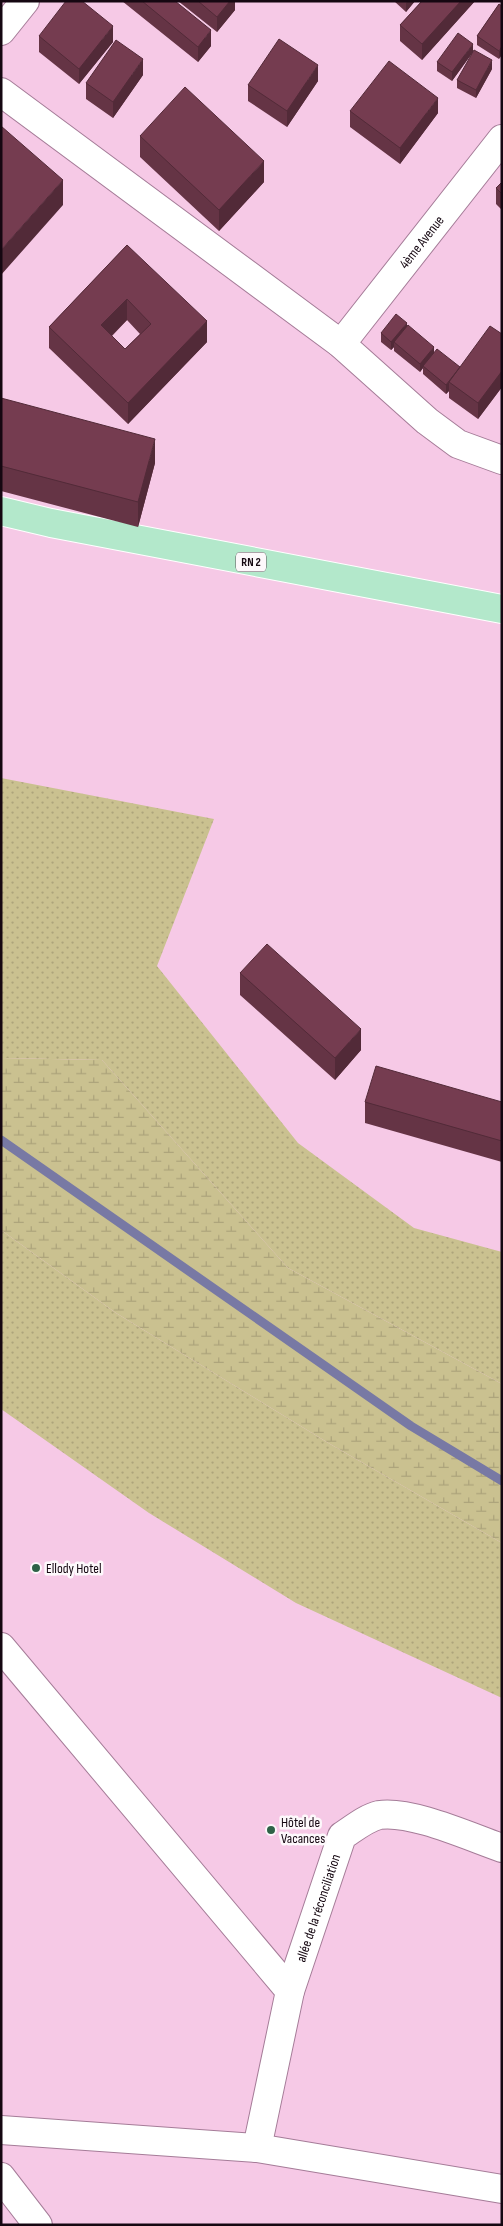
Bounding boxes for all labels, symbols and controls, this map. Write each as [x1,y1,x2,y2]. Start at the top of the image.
street label: 4ème Avenue [395,212,447,272]
road number: RN 2 [236,552,266,572]
place label: Ellody Hotel [46,1560,102,1577]
marker: Ellody Hotel [30,1562,42,1574]
place label: Hôtel de Vacances [281,1814,325,1847]
marker: Hôtel de Vacances [265,1824,277,1836]
street label: allée de la réconciliation [292,1852,344,1964]

